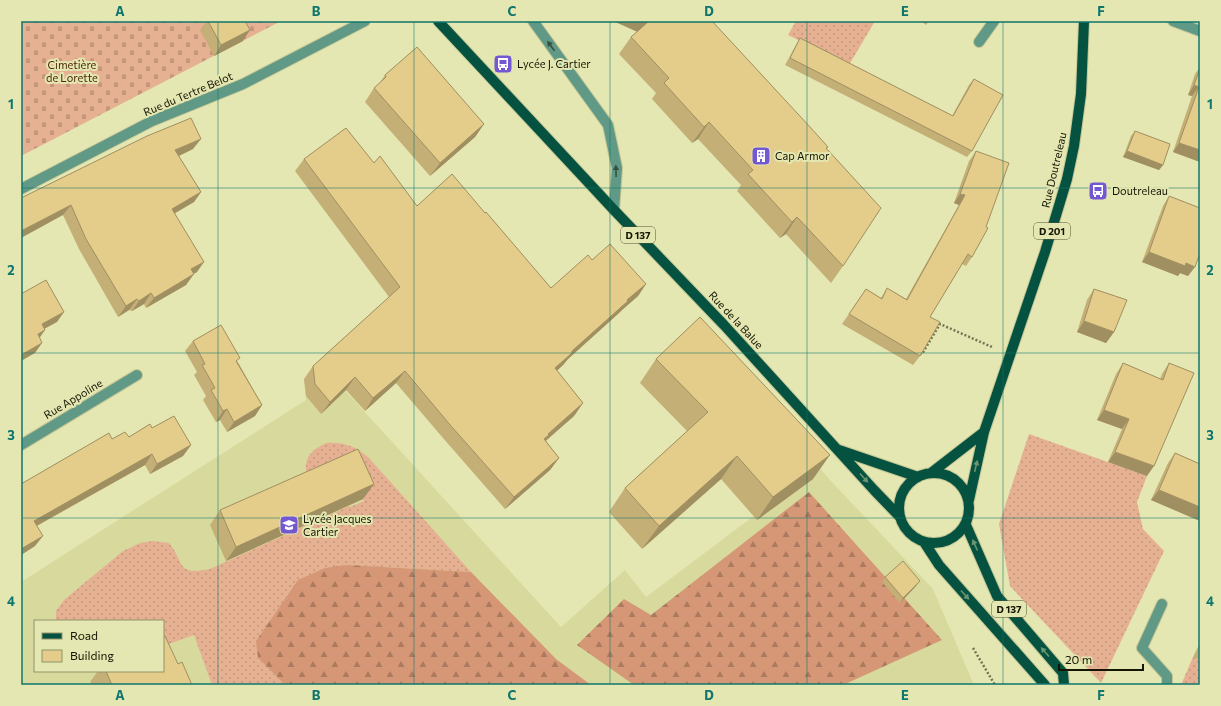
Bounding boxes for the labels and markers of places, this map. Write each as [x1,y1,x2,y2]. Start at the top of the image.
bus stop icon: Lycée J. Cartier [492,53,514,75]
place label: Lycée J. Cartier [517,57,591,71]
building icon: Cap Armor [750,145,772,167]
place label: Cap Armor [775,149,830,162]
bus stop icon: Doutreleau [1087,180,1109,202]
place label: Doutreleau [1112,184,1168,197]
place label: Lycée Jacques Cartier [303,512,371,538]
school or university icon: Lycée Jacques Cartier [278,514,300,536]

